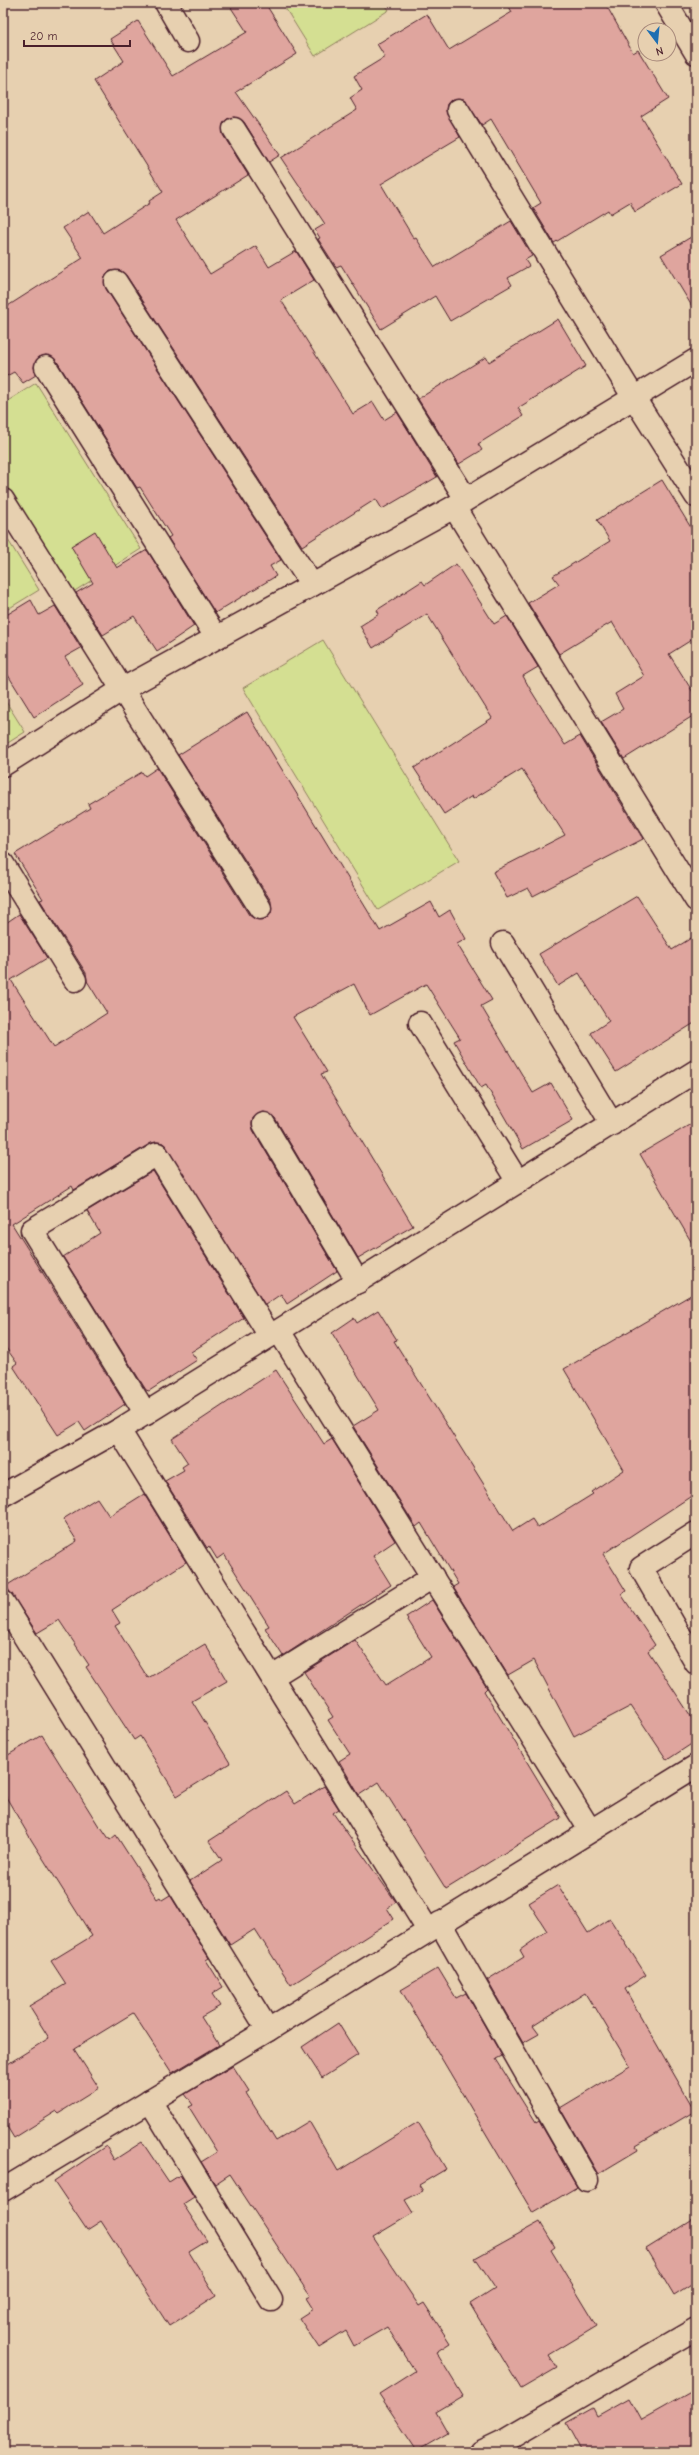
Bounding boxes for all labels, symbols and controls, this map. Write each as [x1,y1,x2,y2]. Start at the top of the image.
scale bar [24,22,130,48]
north arrow [637,22,677,62]
text: 20 m [30,29,58,43]
text: N [654,44,665,58]

